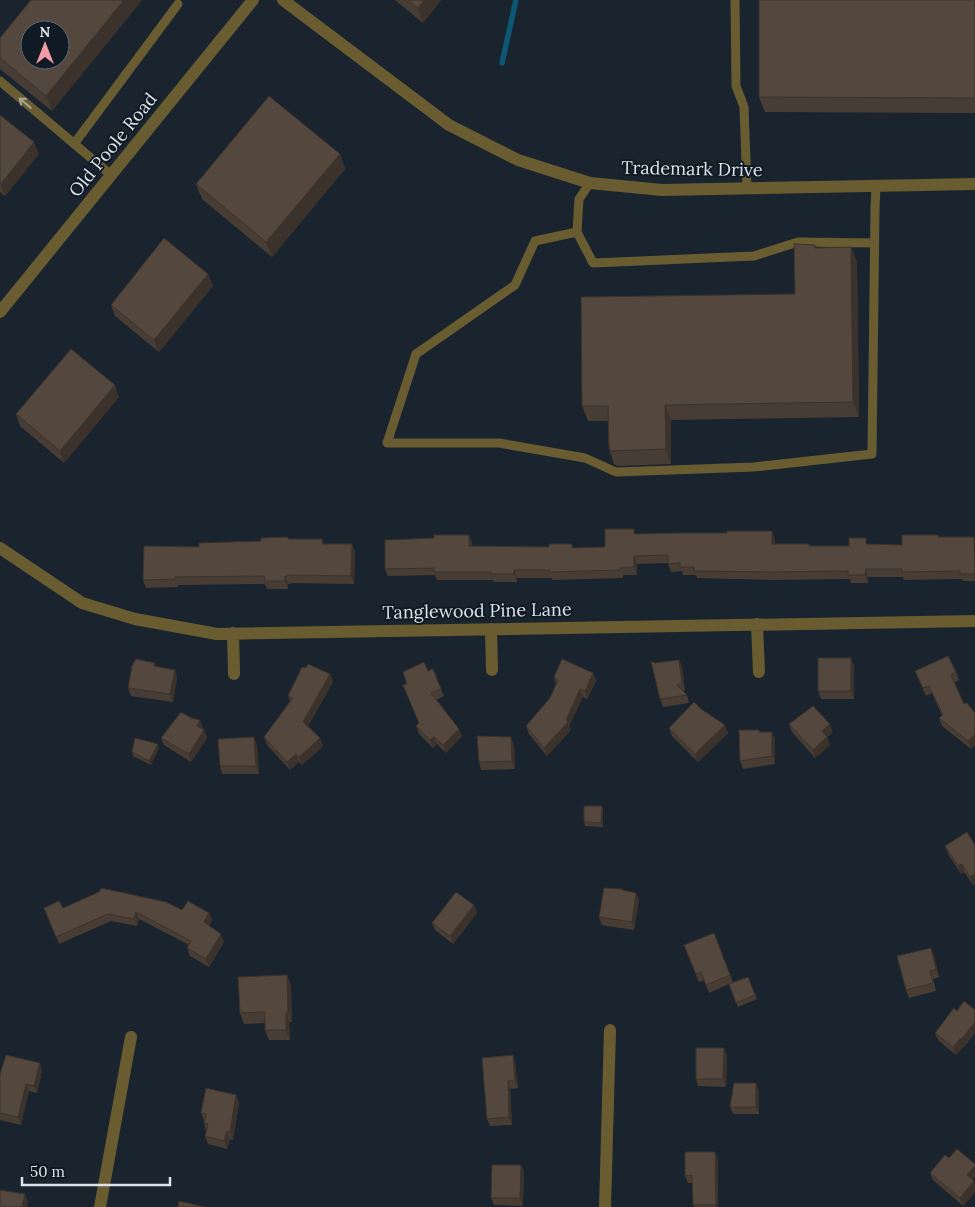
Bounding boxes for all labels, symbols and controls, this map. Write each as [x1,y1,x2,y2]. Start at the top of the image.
north arrow [20,20,70,70]
text: N [40,23,51,41]
street label: Old Poole Road [64,88,162,202]
one-way arrow [19,97,32,108]
street label: Trademark Drive [621,156,763,181]
street label: Tanglewood Pine Lane [382,597,572,624]
scale bar [22,1154,170,1186]
text: 50 m [30,1162,65,1181]

